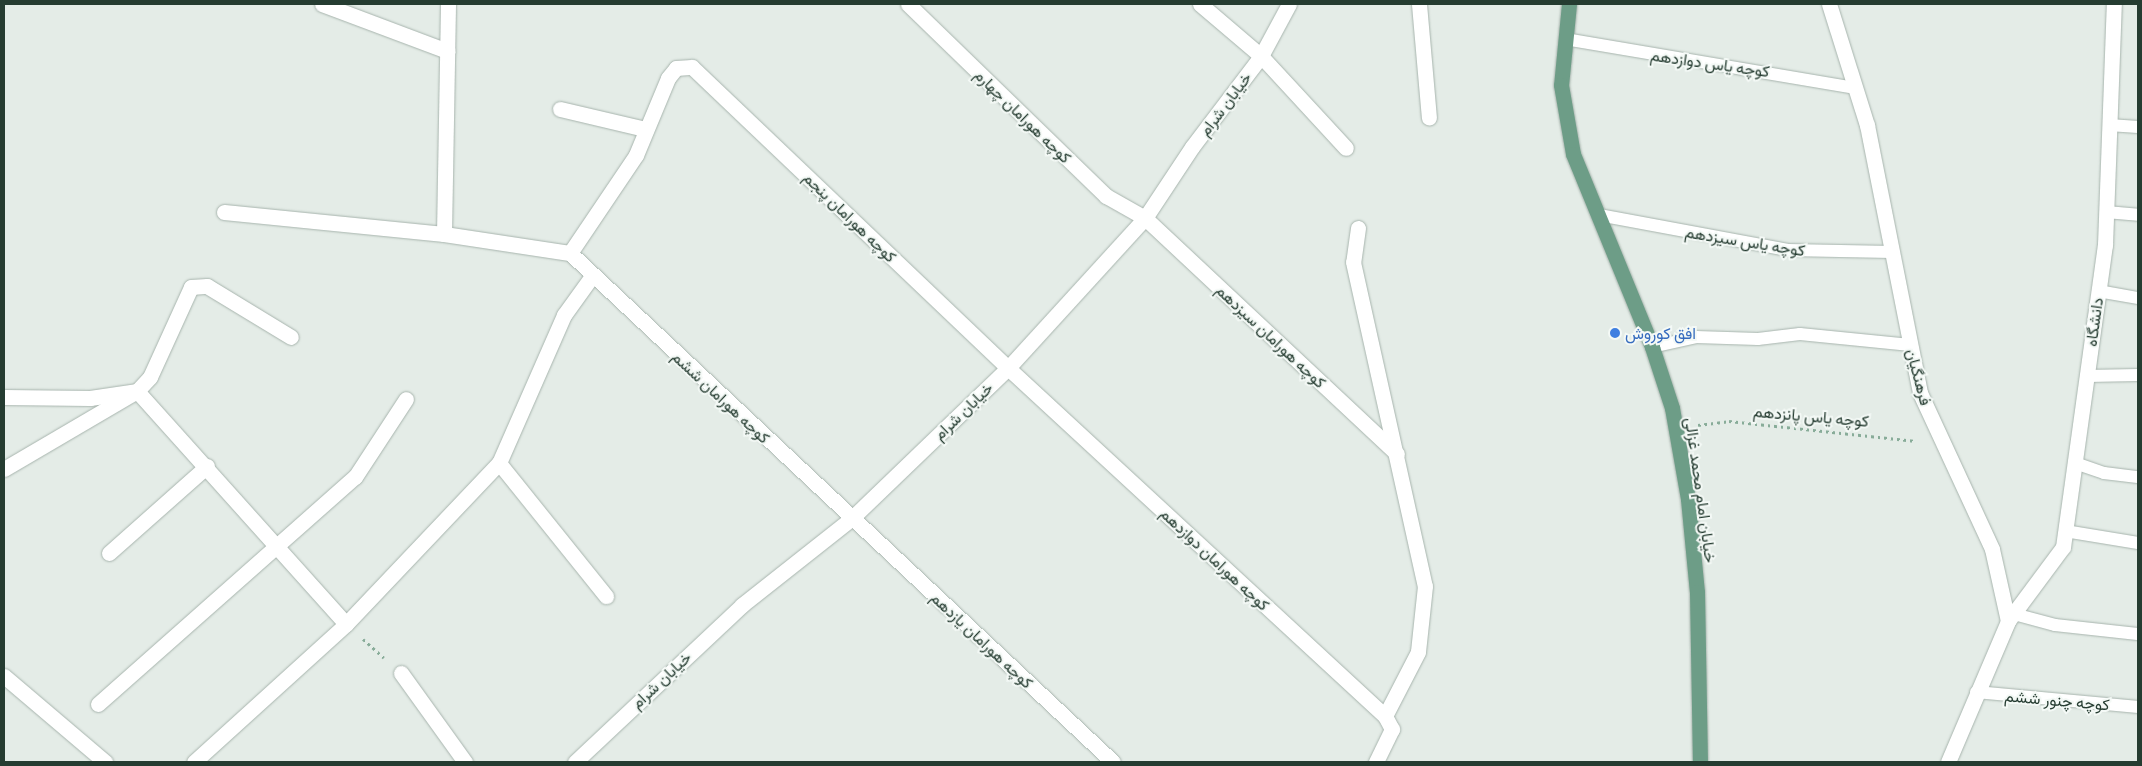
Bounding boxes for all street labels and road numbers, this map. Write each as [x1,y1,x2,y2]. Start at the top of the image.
street label: کوچه یاس دوازدهم [1649,45,1771,81]
street label: کوچه هورامان چهارم [971,65,1075,167]
street label: خیابان شرام [1195,68,1255,140]
street label: کوچه هورامان پنجم [800,168,900,266]
street label: کوچه یاس سیزدهم [1684,222,1806,260]
street label: کوچه هورامان سيزدهم [1212,280,1330,392]
street label: دانشگاه [2081,296,2107,348]
street label: کوچه هورامان ششم [668,347,774,447]
street label: فرهنگیان [1902,347,1936,407]
street label: خیابان شرام [929,378,997,444]
street label: کوچه یاس پانزدهم [1752,401,1870,431]
street label: خیابان امام محمد غزالی [1681,416,1721,564]
street label: کوچه هورامان دوازدهم [1157,504,1273,614]
street label: کوچه هورامان يازدهم [927,588,1037,692]
street label: خیابان شرام [627,647,695,713]
street label: کوچه چنور ششم [2004,686,2110,714]

